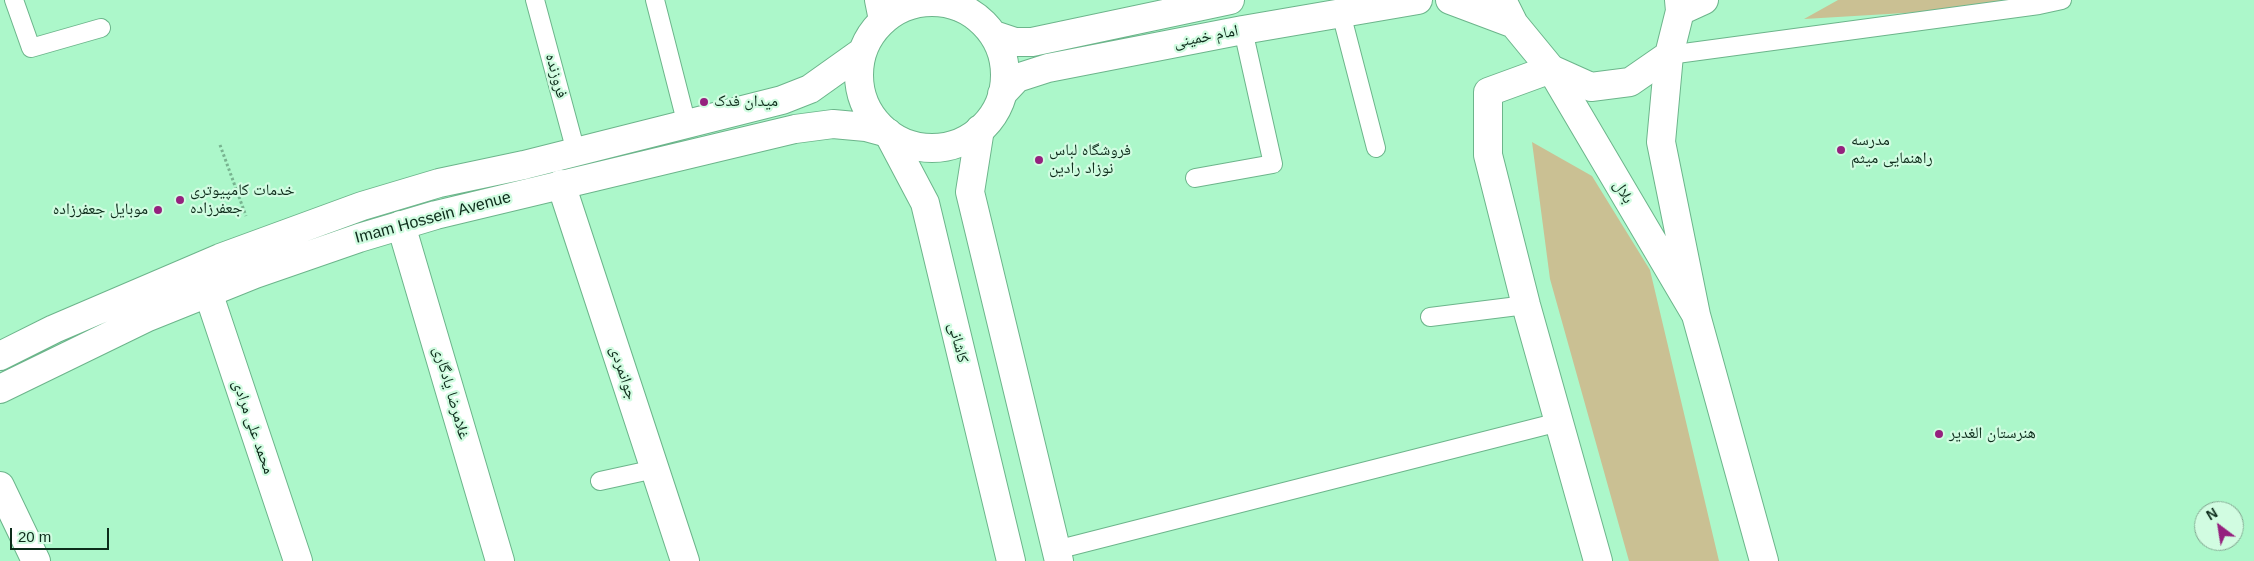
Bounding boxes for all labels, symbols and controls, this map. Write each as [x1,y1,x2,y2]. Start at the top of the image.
street label: امام خمینی [1172,21,1240,53]
street label: فروزنده [541,52,571,100]
place label: میدان فدک [714,92,778,112]
marker: میدان فدک [698,96,710,108]
place label: مدرسه راهنمایی میثم [1851,131,1933,169]
place label: فروشگاه لباس نوزاد رادین [1049,141,1131,179]
marker: مدرسه راهنمایی میثم [1835,144,1847,156]
marker: فروشگاه لباس نوزاد رادین [1033,154,1045,166]
street label: بلال [1609,177,1637,207]
place label: خدمات کامپیوتری جعفرزاده [190,181,295,219]
street label: Imam Hossein Avenue [353,188,513,248]
marker: خدمات کامپیوتری جعفرزاده [174,194,186,206]
place label: موبایل جعفرزاده [53,200,148,220]
marker: موبایل جعفرزاده [152,204,164,216]
street label: کاشانی [944,321,972,365]
street label: غلامرضا یادگاری [429,344,473,442]
street label: جوانمردی [605,344,641,402]
street label: محمد علی مرادی [228,377,278,477]
place label: هنرستان الغدیر [1949,424,2036,444]
marker: هنرستان الغدیر [1933,428,1945,440]
north arrow [2194,501,2244,551]
text: N [2203,505,2220,523]
scale bar [12,518,111,550]
text: 20 m [18,528,51,545]

